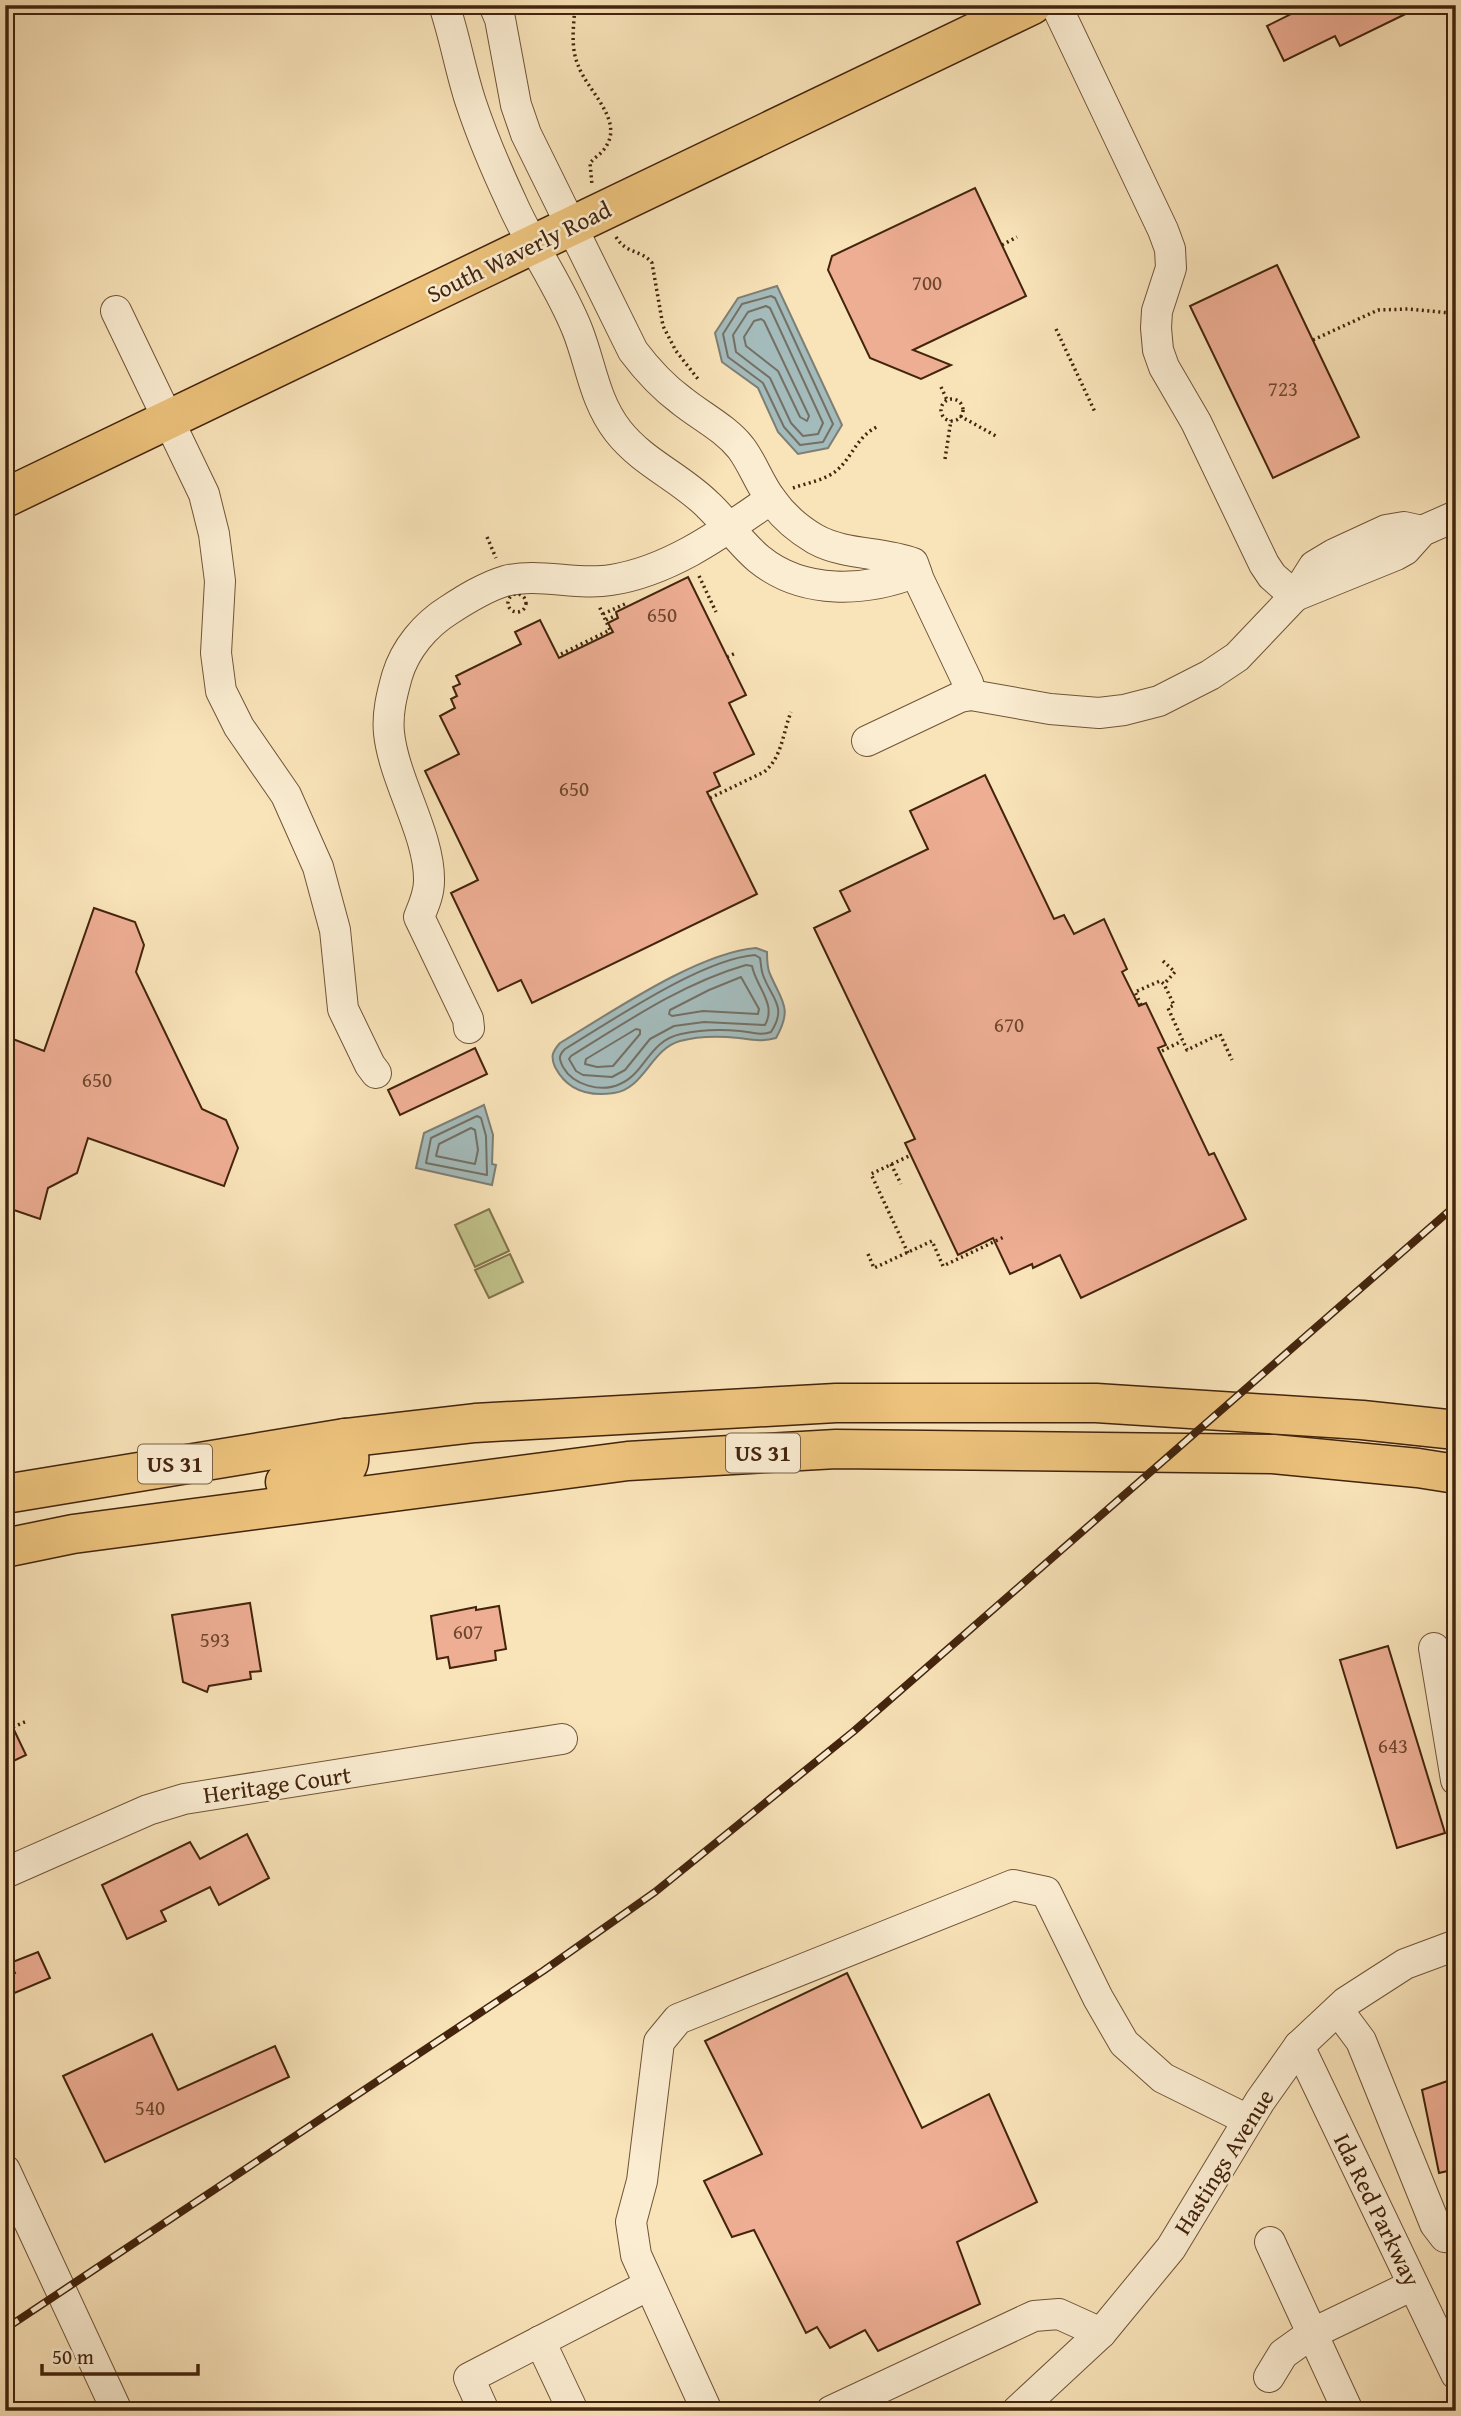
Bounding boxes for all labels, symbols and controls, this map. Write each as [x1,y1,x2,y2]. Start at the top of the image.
street label: South Waverly Road [421,192,617,311]
house number: 700 [912,267,942,298]
house number: 723 [1268,373,1298,404]
house number: 650 [647,599,677,630]
house number: 650 [559,773,589,804]
house number: 670 [994,1009,1024,1040]
house number: 650 [82,1064,112,1095]
road number: US 31 [726,1434,800,1472]
road number: US 31 [138,1444,212,1484]
house number: 607 [453,1616,483,1647]
house number: 593 [200,1624,230,1655]
house number: 643 [1378,1730,1408,1761]
street label: Heritage Court [201,1757,354,1812]
street label: Hastings Avenue [1165,2082,1282,2241]
house number: 540 [135,2092,165,2123]
street label: Ida Red Parkway [1325,2127,1430,2292]
scale bar [42,2332,198,2376]
text: 50 m [52,2341,94,2372]

